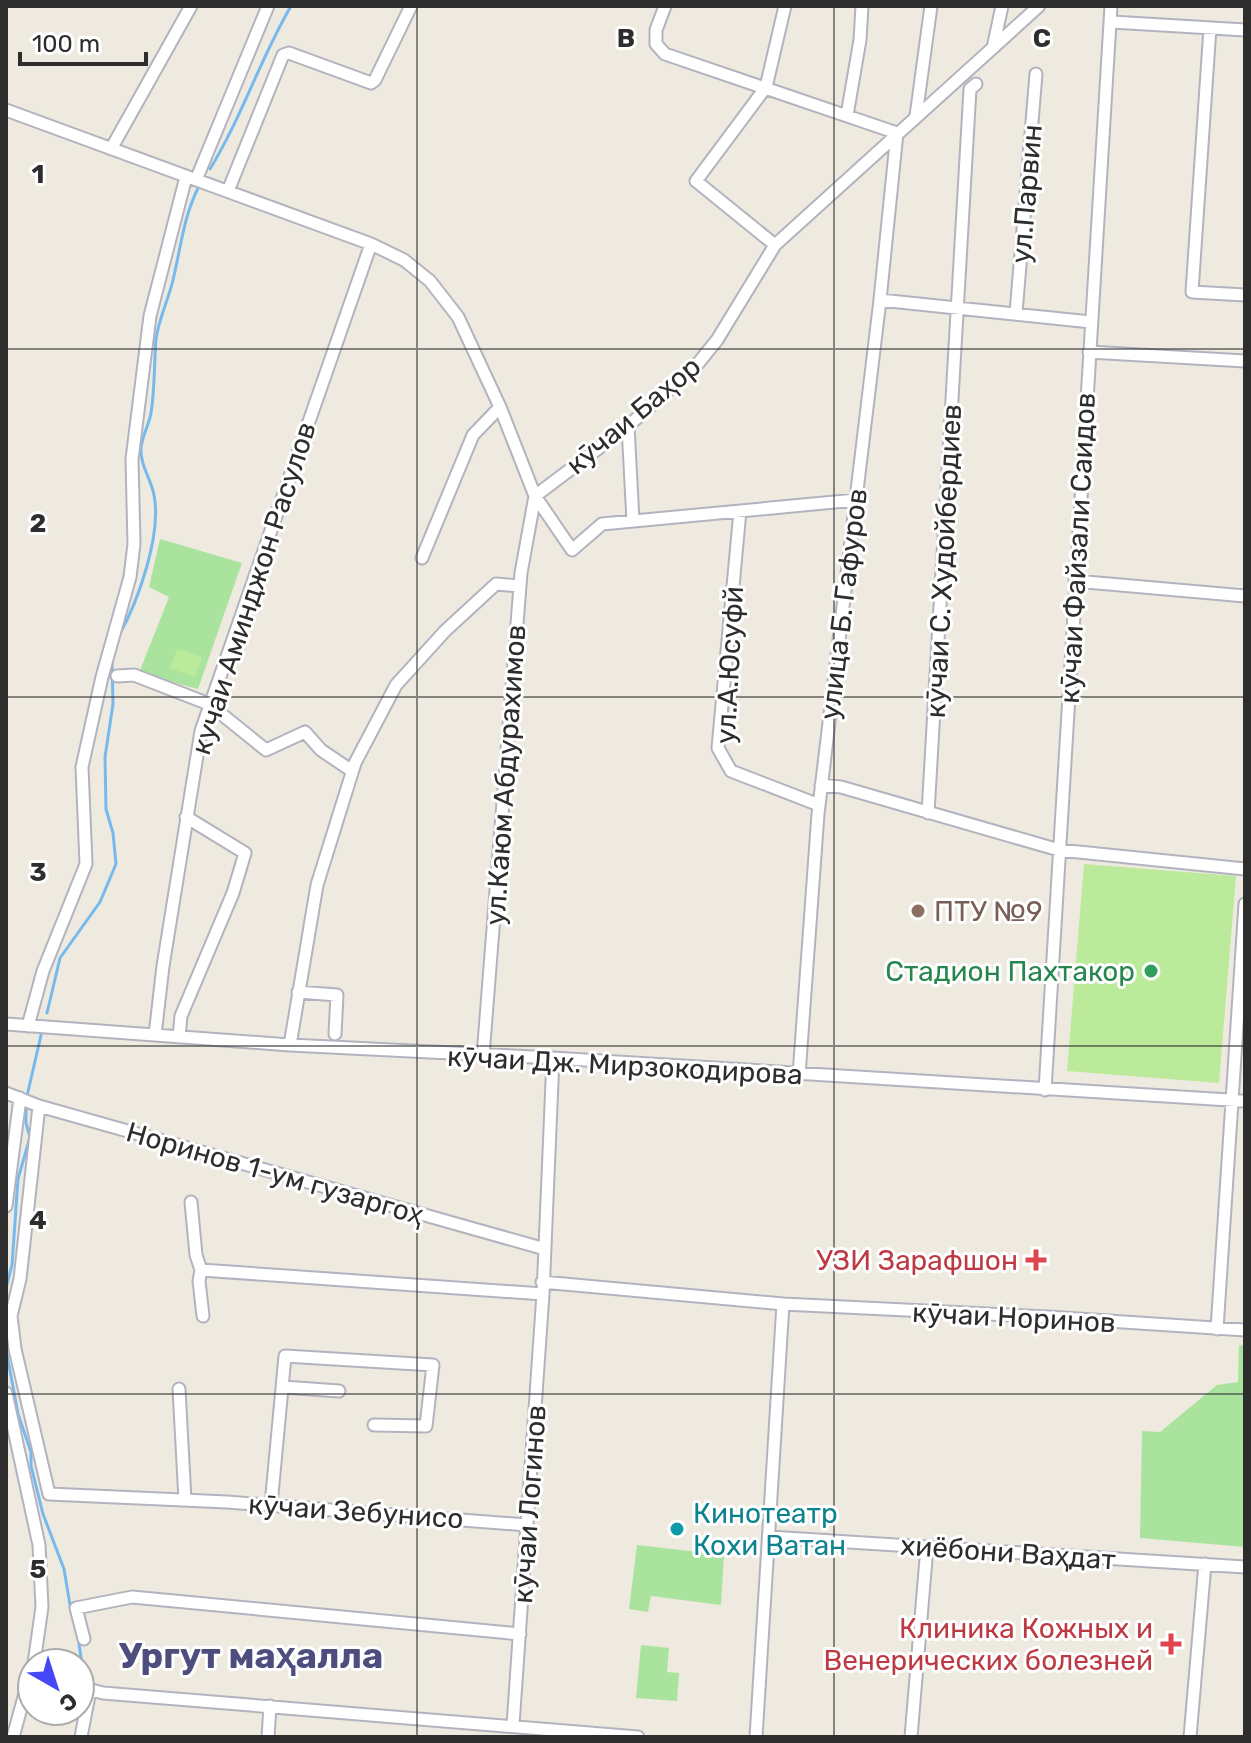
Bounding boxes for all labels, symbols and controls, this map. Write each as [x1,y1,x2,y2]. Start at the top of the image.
scale bar [20,16,146,66]
text: B [617,23,635,54]
text: C [1033,23,1051,54]
text: 100 m [32,30,100,58]
street label: ул.Парвин [1004,123,1049,265]
text: 1 [32,159,44,190]
street label: кӯчаи Баҳор [559,350,707,481]
street label: кӯчаи Файзали Саидов [1053,392,1102,704]
street label: кӯчаи С. Худойбердиев [919,403,968,719]
street label: кучаи Аминджон Расулов [184,418,323,759]
street label: улица Б. Гафуров [813,487,874,722]
text: 2 [30,508,46,539]
street label: ул.А.Юсуфй [709,585,750,745]
street label: ул.Каюм Абдурахимов [479,623,532,927]
text: 3 [29,857,47,888]
place label: ПТУ №9 [934,895,1043,928]
marker: ПТУ №9 [909,902,927,920]
place label: Стадион Пахтакор [885,955,1135,988]
marker: Стадион Пахтакор [1142,962,1160,980]
street label: кӯчаи Дж. Мирзокодирова [446,1040,803,1091]
street label: Норинов 1-ум гузаргоҳ [123,1115,427,1232]
text: 4 [29,1205,47,1236]
place label: УЗИ Зарафшон [816,1244,1018,1277]
marker: УЗИ Зарафшон [1025,1249,1047,1271]
street label: кӯчаи Норинов [911,1296,1117,1339]
street label: кӯчаи Логинов [506,1404,553,1604]
street label: кӯчаи Зебунисо [247,1488,465,1535]
place label: Кинотеатр Кохи Ватан [693,1497,846,1562]
marker: Кинотеатр Кохи Ватан [668,1520,686,1538]
street label: хиёбони Ваҳдат [899,1529,1117,1576]
text: 5 [30,1554,46,1585]
place label: Клиника Кожных и Венерических болезней [823,1612,1153,1677]
marker: Клиника Кожных и Венерических болезней [1160,1633,1182,1655]
district label: Ургут маҳалла [119,1634,383,1677]
north arrow [16,1647,96,1727]
text: С [54,1687,83,1718]

